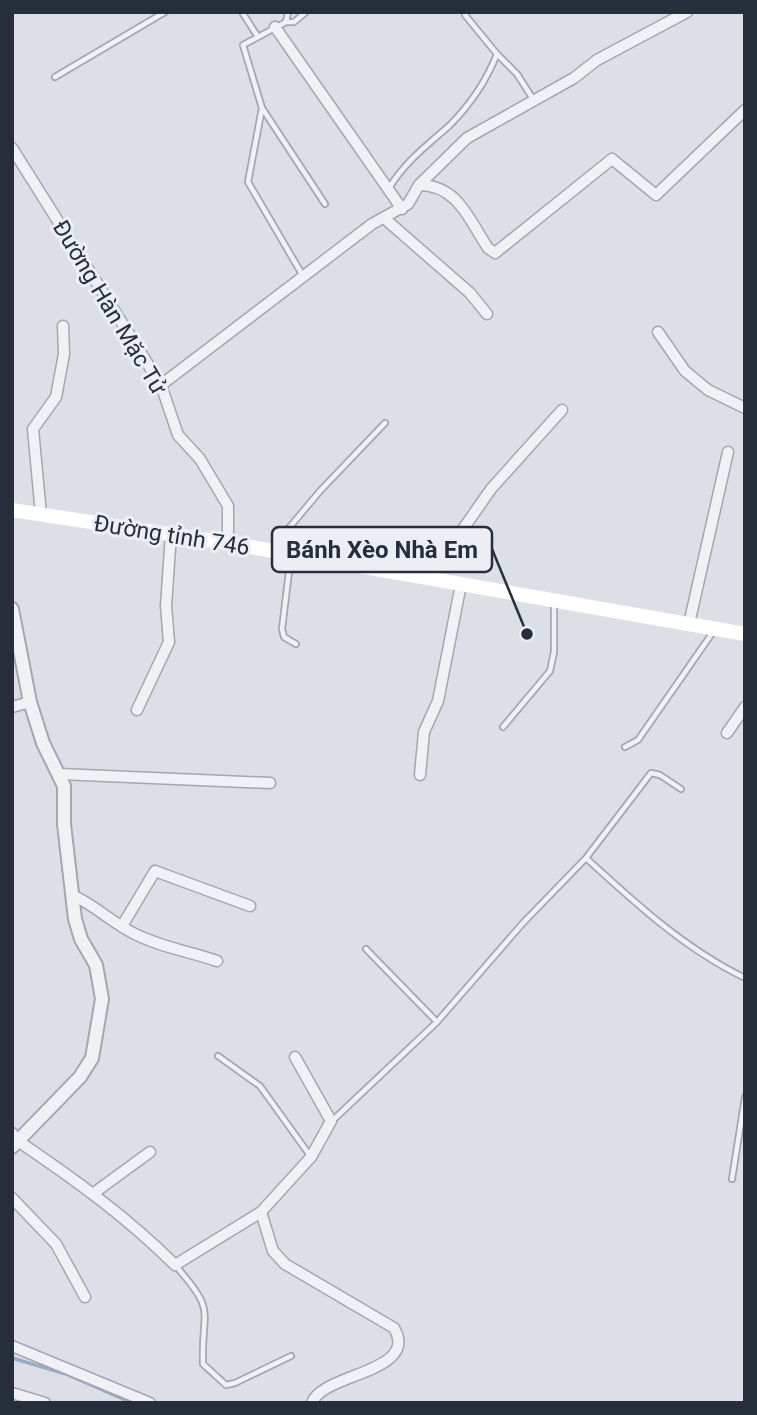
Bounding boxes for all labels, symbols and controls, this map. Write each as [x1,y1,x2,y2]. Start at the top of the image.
street label: Đường Hàn Mặc Tử [47,215,173,400]
street label: Đường tỉnh 746 [92,510,252,561]
callout: Bánh Xèo Nhà Em [272,527,492,572]
text: Bánh Xèo Nhà Em [286,536,478,564]

